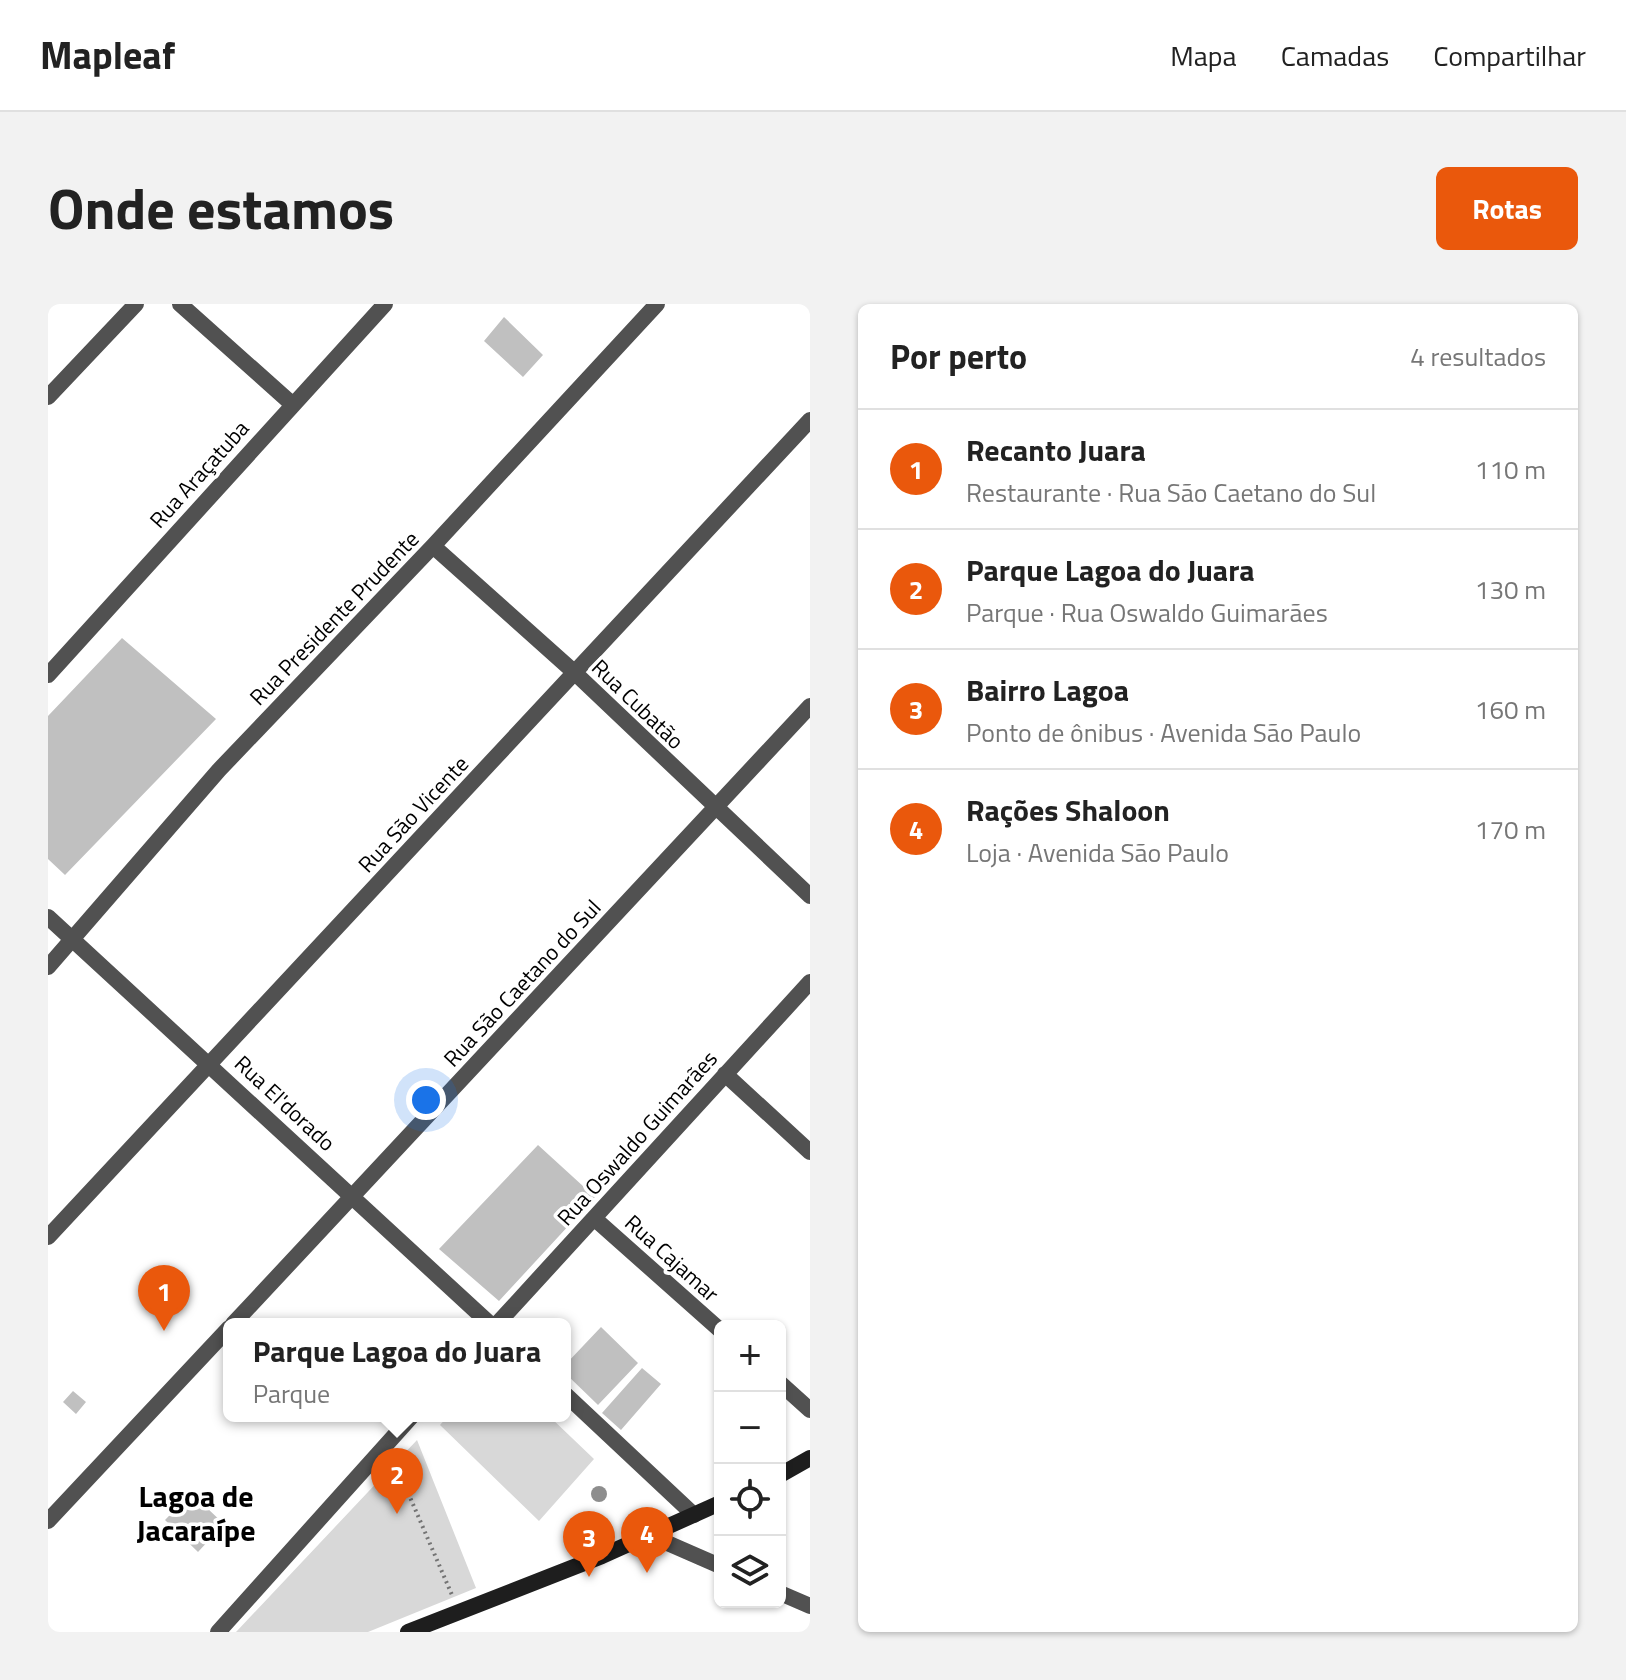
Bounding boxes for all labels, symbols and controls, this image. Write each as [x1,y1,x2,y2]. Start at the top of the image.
text: Mapleaf [40,26,175,84]
text: Mapa [1170,34,1237,77]
text: Camadas [1281,34,1389,77]
text: Compartilhar [1433,34,1586,77]
text: Onde estamos [48,166,394,251]
button: Rotas [1436,167,1578,250]
text: Por perto [890,330,1027,382]
text: 4 resultados [1410,337,1546,376]
street label: Rua Araçatuba [141,412,257,536]
text: Recanto Juara [966,427,1146,473]
text: 1 [909,450,923,489]
text: 110 m [1475,450,1546,489]
text: Restaurante · Rua São Caetano do Sul [966,473,1376,512]
street label: Rua Presidente Prudente [241,523,427,713]
text: Parque Lagoa do Juara [966,547,1255,593]
text: 2 [909,570,923,609]
text: 130 m [1475,570,1546,609]
text: Parque · Rua Oswaldo Guimarães [966,593,1328,632]
street label: Rua Cubatão [584,651,692,757]
text: Bairro Lagoa [966,667,1129,713]
text: 3 [909,690,923,729]
text: 160 m [1475,690,1546,729]
text: Ponto de ônibus · Avenida São Paulo [966,713,1361,752]
street label: Rua São Vicente [350,748,476,880]
text: Rações Shaloon [966,787,1170,833]
text: 4 [909,810,923,849]
text: 170 m [1475,810,1546,849]
text: Loja · Avenida São Paulo [966,833,1229,872]
street label: Rua São Caetano do Sul [435,892,609,1074]
street label: Rua Oswaldo Guimarães [549,1043,725,1233]
street label: Rua El'dorado [227,1047,343,1159]
your location [406,1080,446,1120]
street label: Rua Cajamar [617,1206,727,1310]
pin: 1 [138,1265,190,1331]
popup [223,1318,571,1422]
map controls [714,1320,786,1608]
button: + [714,1320,786,1392]
text: Parque Lagoa do Juara [253,1328,541,1374]
text: Parque [253,1374,330,1413]
button: − [714,1392,786,1464]
pin: 2 [371,1448,423,1514]
button: locate [714,1464,786,1536]
district label: Lagoa de Jacaraípe [137,1473,255,1553]
pin: 4 [621,1507,673,1573]
pin: 3 [563,1511,615,1577]
button: layers [714,1536,786,1608]

